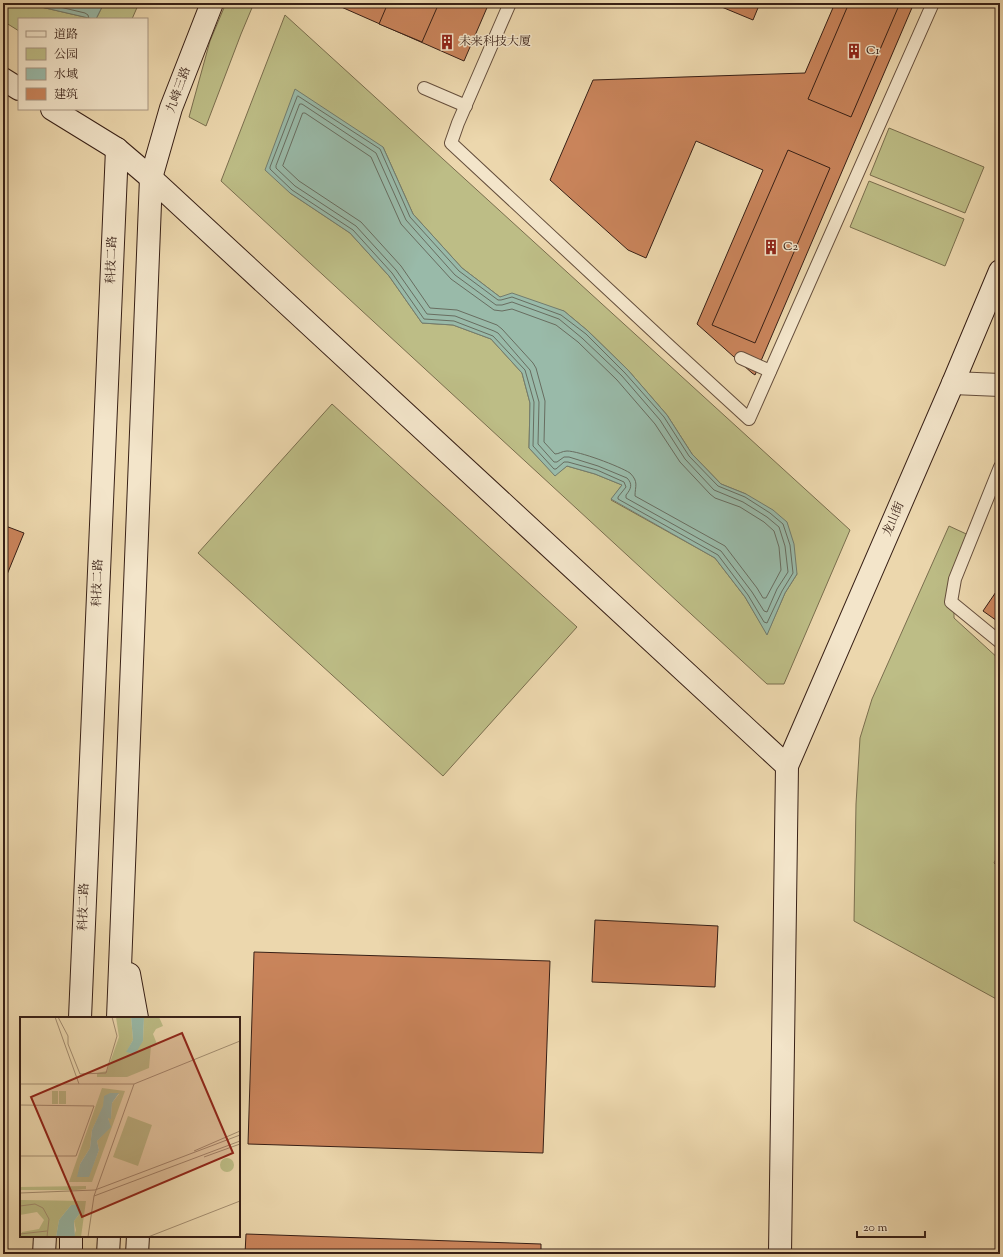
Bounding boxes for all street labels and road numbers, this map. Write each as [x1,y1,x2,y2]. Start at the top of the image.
street label: 九峰三路 [162,64,196,116]
street label: 科技二路 [102,236,122,284]
street label: 龙山街 [879,498,910,539]
street label: 科技二路 [88,559,108,607]
street label: 科技二路 [74,883,94,931]

